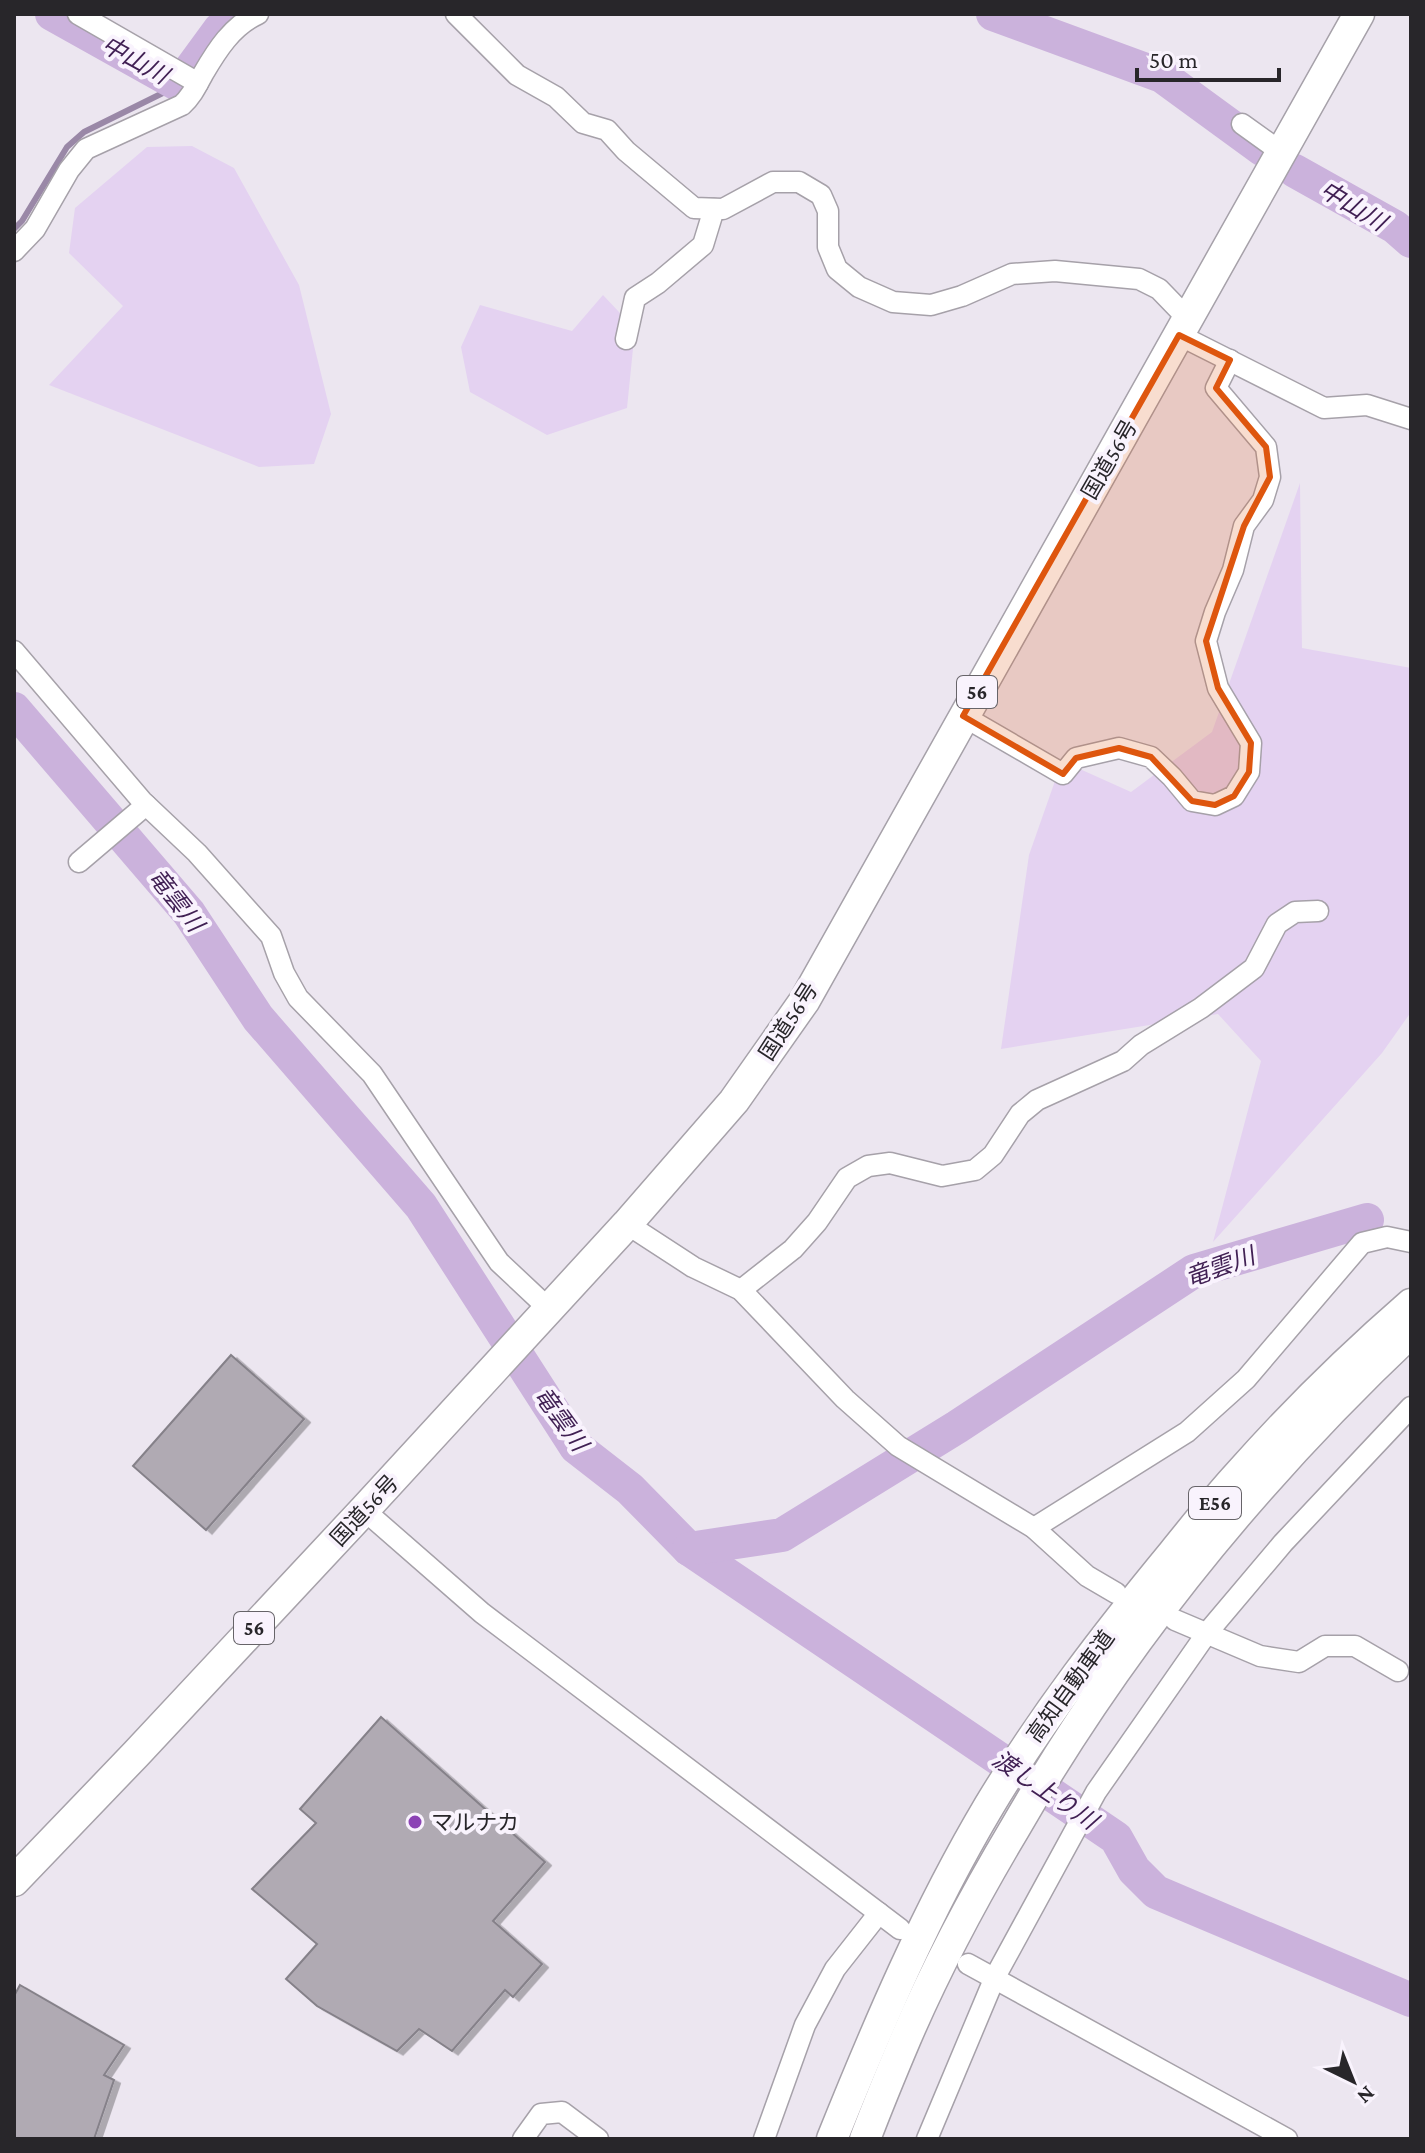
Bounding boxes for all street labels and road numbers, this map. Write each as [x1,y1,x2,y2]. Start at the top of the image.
street label: 国道56号 [1077,415,1142,503]
road number: 56 [957,676,997,708]
street label: 国道56号 [754,978,823,1065]
street label: 国道56号 [325,1470,403,1551]
road number: E56 [1189,1487,1241,1519]
road number: 56 [234,1612,274,1644]
street label: 高知自動車道 [1021,1626,1119,1747]

